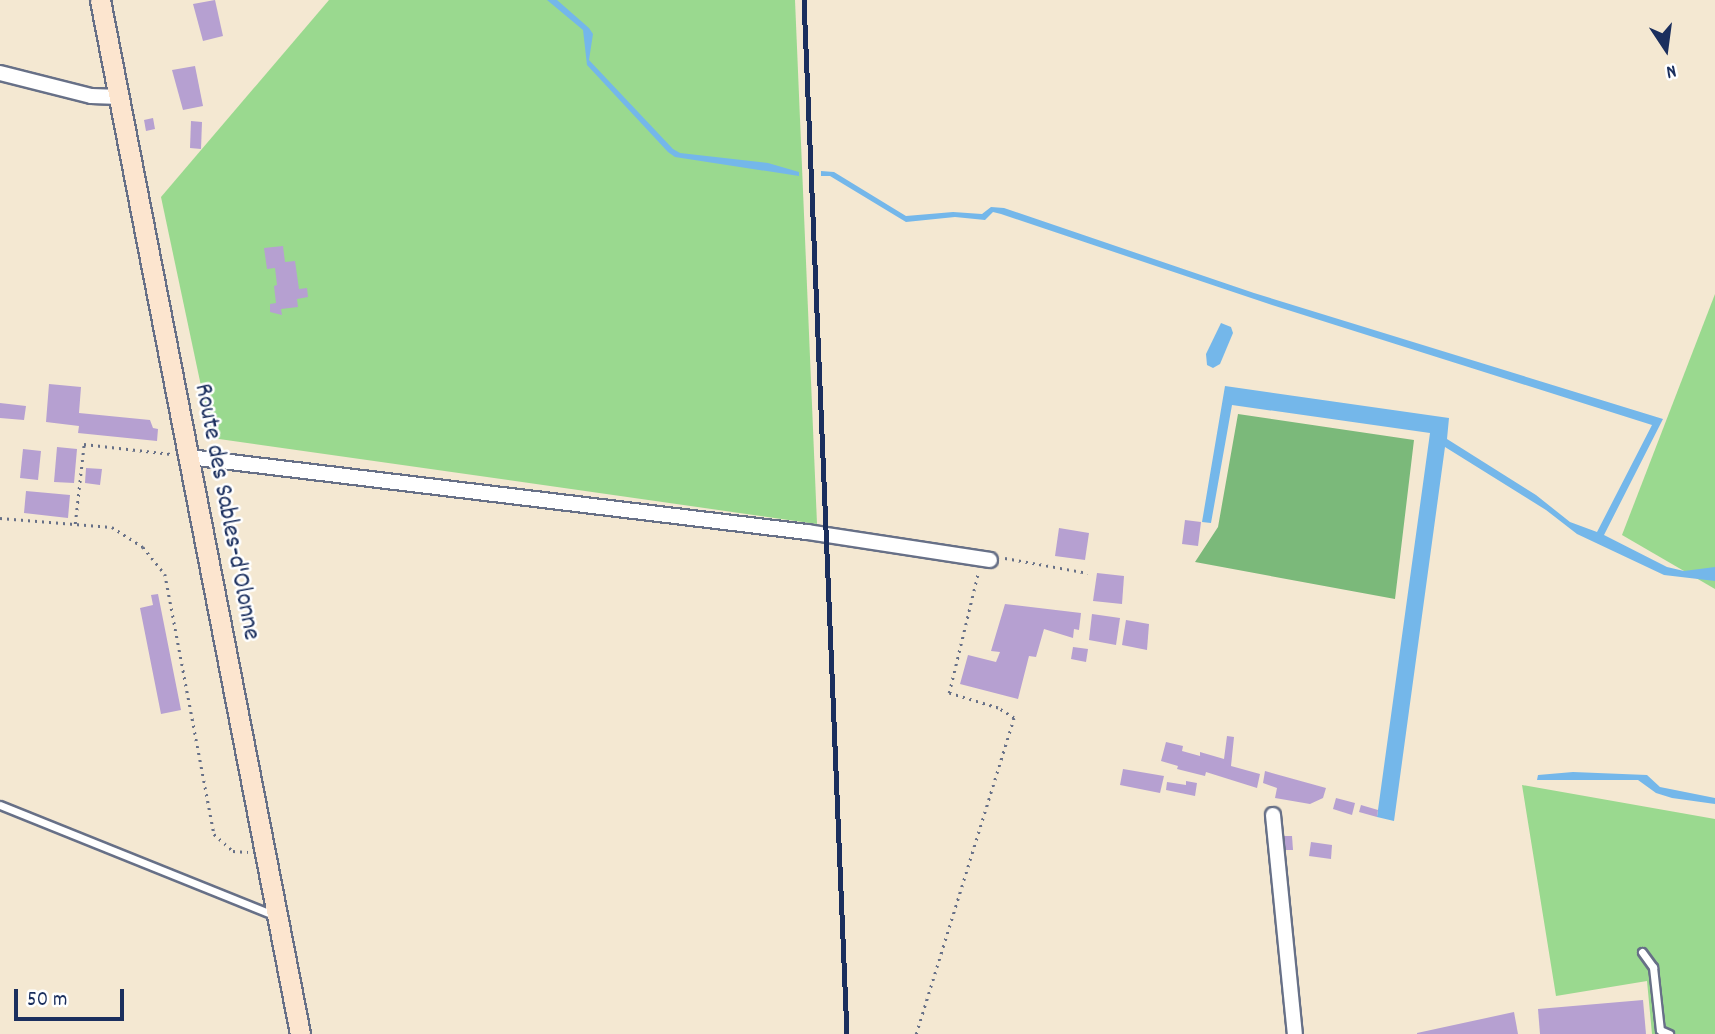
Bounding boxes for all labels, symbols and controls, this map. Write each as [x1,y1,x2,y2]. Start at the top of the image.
north arrow [1631,14,1701,84]
text: N [1663,56,1678,84]
street label: Route des Sables-d'Olonne [186,381,266,643]
scale bar [18,974,128,1018]
text: 50 m [27,986,67,1016]

